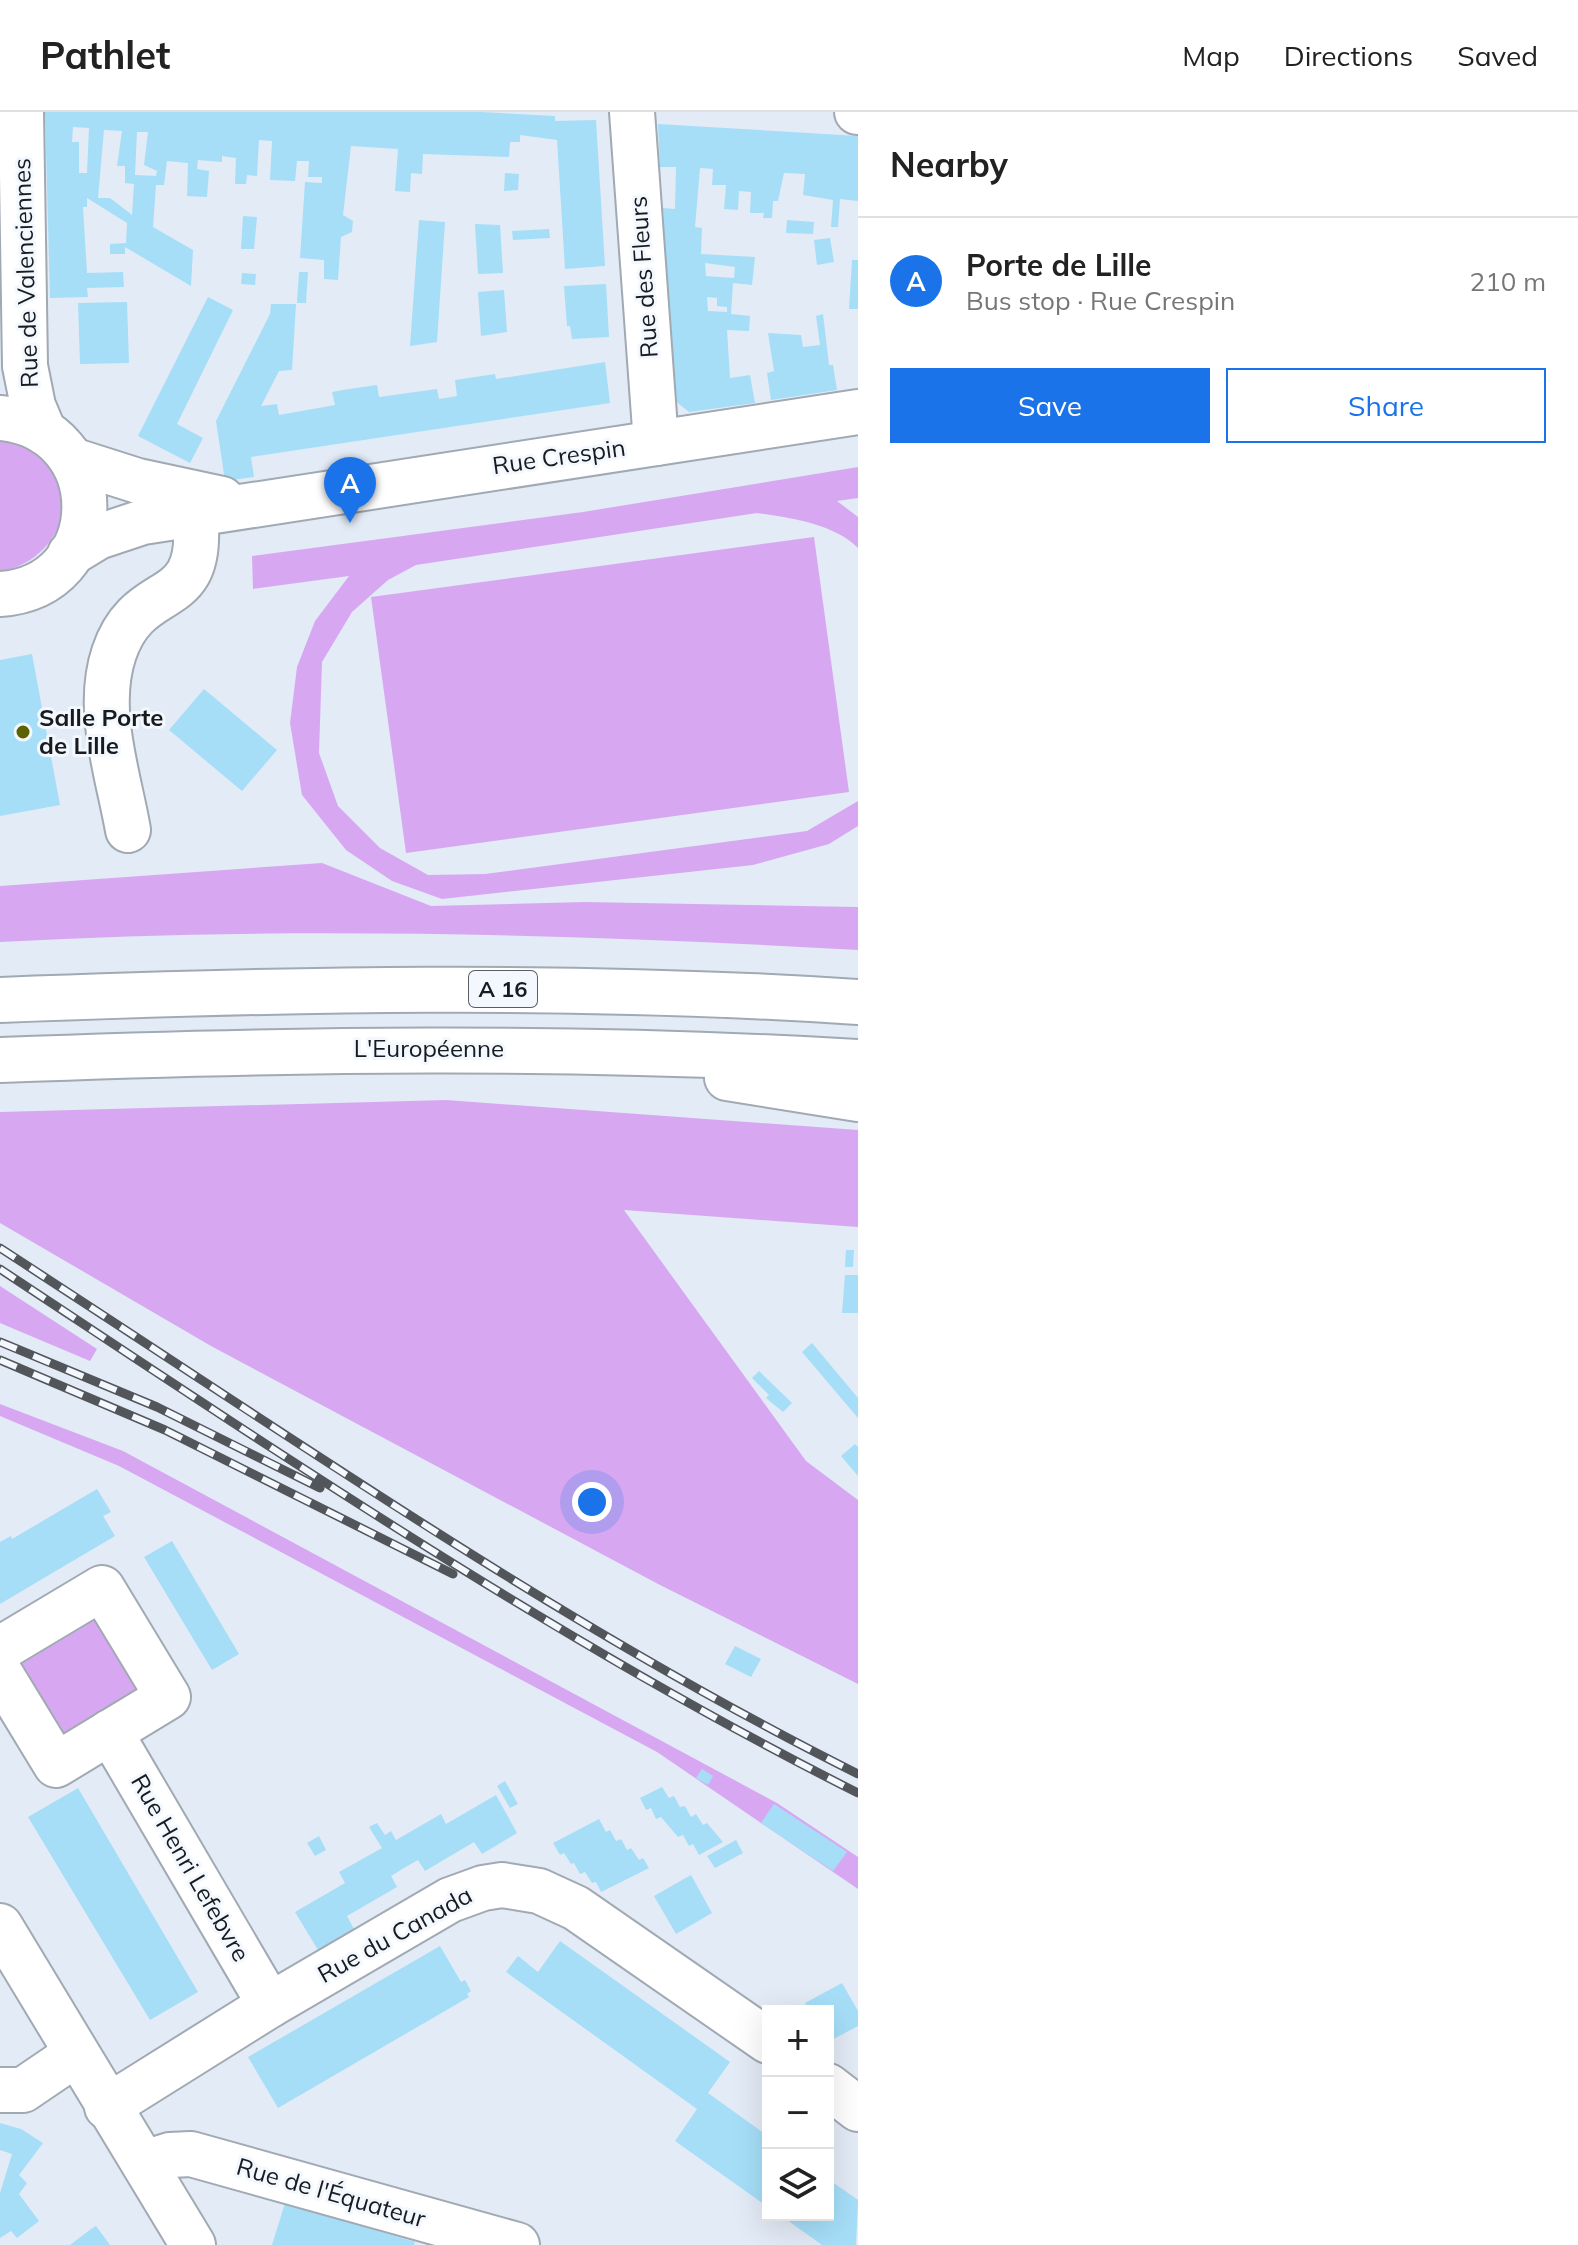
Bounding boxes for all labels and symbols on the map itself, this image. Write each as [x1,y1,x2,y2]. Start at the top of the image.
street label: Rue de Valenciennes [6,158,44,388]
street label: Rue des Fleurs [622,195,664,359]
street label: Rue Crespin [490,432,627,480]
pin: A [324,457,376,523]
place label: Salle Porte de Lille [39,702,163,760]
marker: Salle Porte de Lille [14,723,32,741]
road number: A 16 [469,971,537,1007]
street label: L'Européenne [354,1033,504,1063]
your location [572,1482,612,1522]
street label: Rue Henri Lefebvre [125,1768,257,1967]
street label: Rue du Canada [312,1879,477,1989]
street label: Rue de l'Équateur [233,2151,429,2233]

